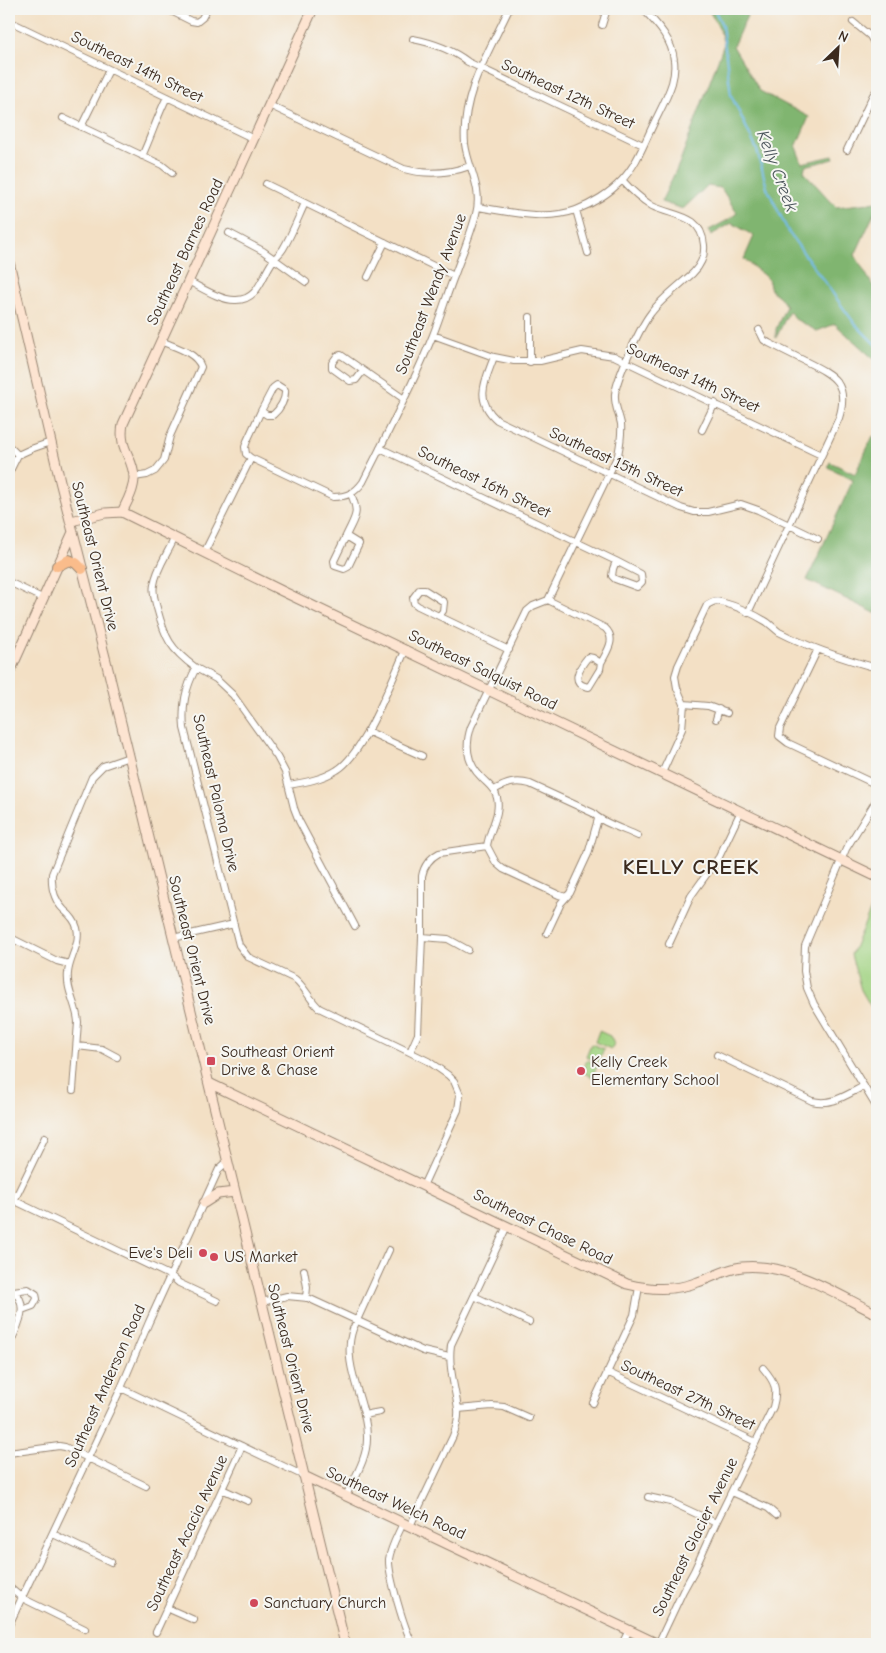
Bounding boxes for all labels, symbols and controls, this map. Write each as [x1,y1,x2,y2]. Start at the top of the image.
north arrow [814,22,864,72]
street label: Southeast 14th Street [68,27,206,107]
text: N [836,27,851,46]
street label: Southeast 12th Street [499,55,638,133]
water label: Kelly Creek [752,127,802,215]
street label: Southeast Barnes Road [143,176,227,328]
street label: Southeast Wendy Avenue [392,211,470,377]
street label: Southeast 14th Street [624,339,762,417]
street label: Southeast 15th Street [546,423,686,501]
street label: Southeast 16th Street [415,442,554,522]
street label: Southeast Orient Drive [68,480,122,632]
street label: Southeast Salquist Road [406,626,560,714]
street label: Southeast Paloma Drive [189,712,243,874]
district label: KELLY CREEK [623,855,759,879]
street label: Southeast Orient Drive [165,874,219,1026]
place label: Southeast Orient Drive & Chase [221,1043,335,1079]
place label: Kelly Creek Elementary School [591,1053,719,1089]
marker: Southeast Orient Drive & Chase [205,1055,217,1067]
marker: Kelly Creek Elementary School [575,1065,587,1077]
street label: Southeast Chase Road [470,1185,616,1269]
place label: Eve's Deli [129,1244,193,1262]
marker: Eve's Deli [197,1247,209,1259]
place label: US Market [224,1248,298,1266]
marker: US Market [208,1251,220,1263]
street label: Southeast Orient Drive [264,1282,318,1434]
street label: Southeast Anderson Road [61,1302,149,1470]
street label: Southeast 27th Street [618,1356,758,1434]
street label: Southeast Acacia Avenue [143,1452,231,1614]
street label: Southeast Glacier Avenue [649,1455,741,1619]
street label: Southeast Welch Road [323,1463,469,1543]
place label: Sanctuary Church [264,1594,386,1612]
marker: Sanctuary Church [248,1597,260,1609]

